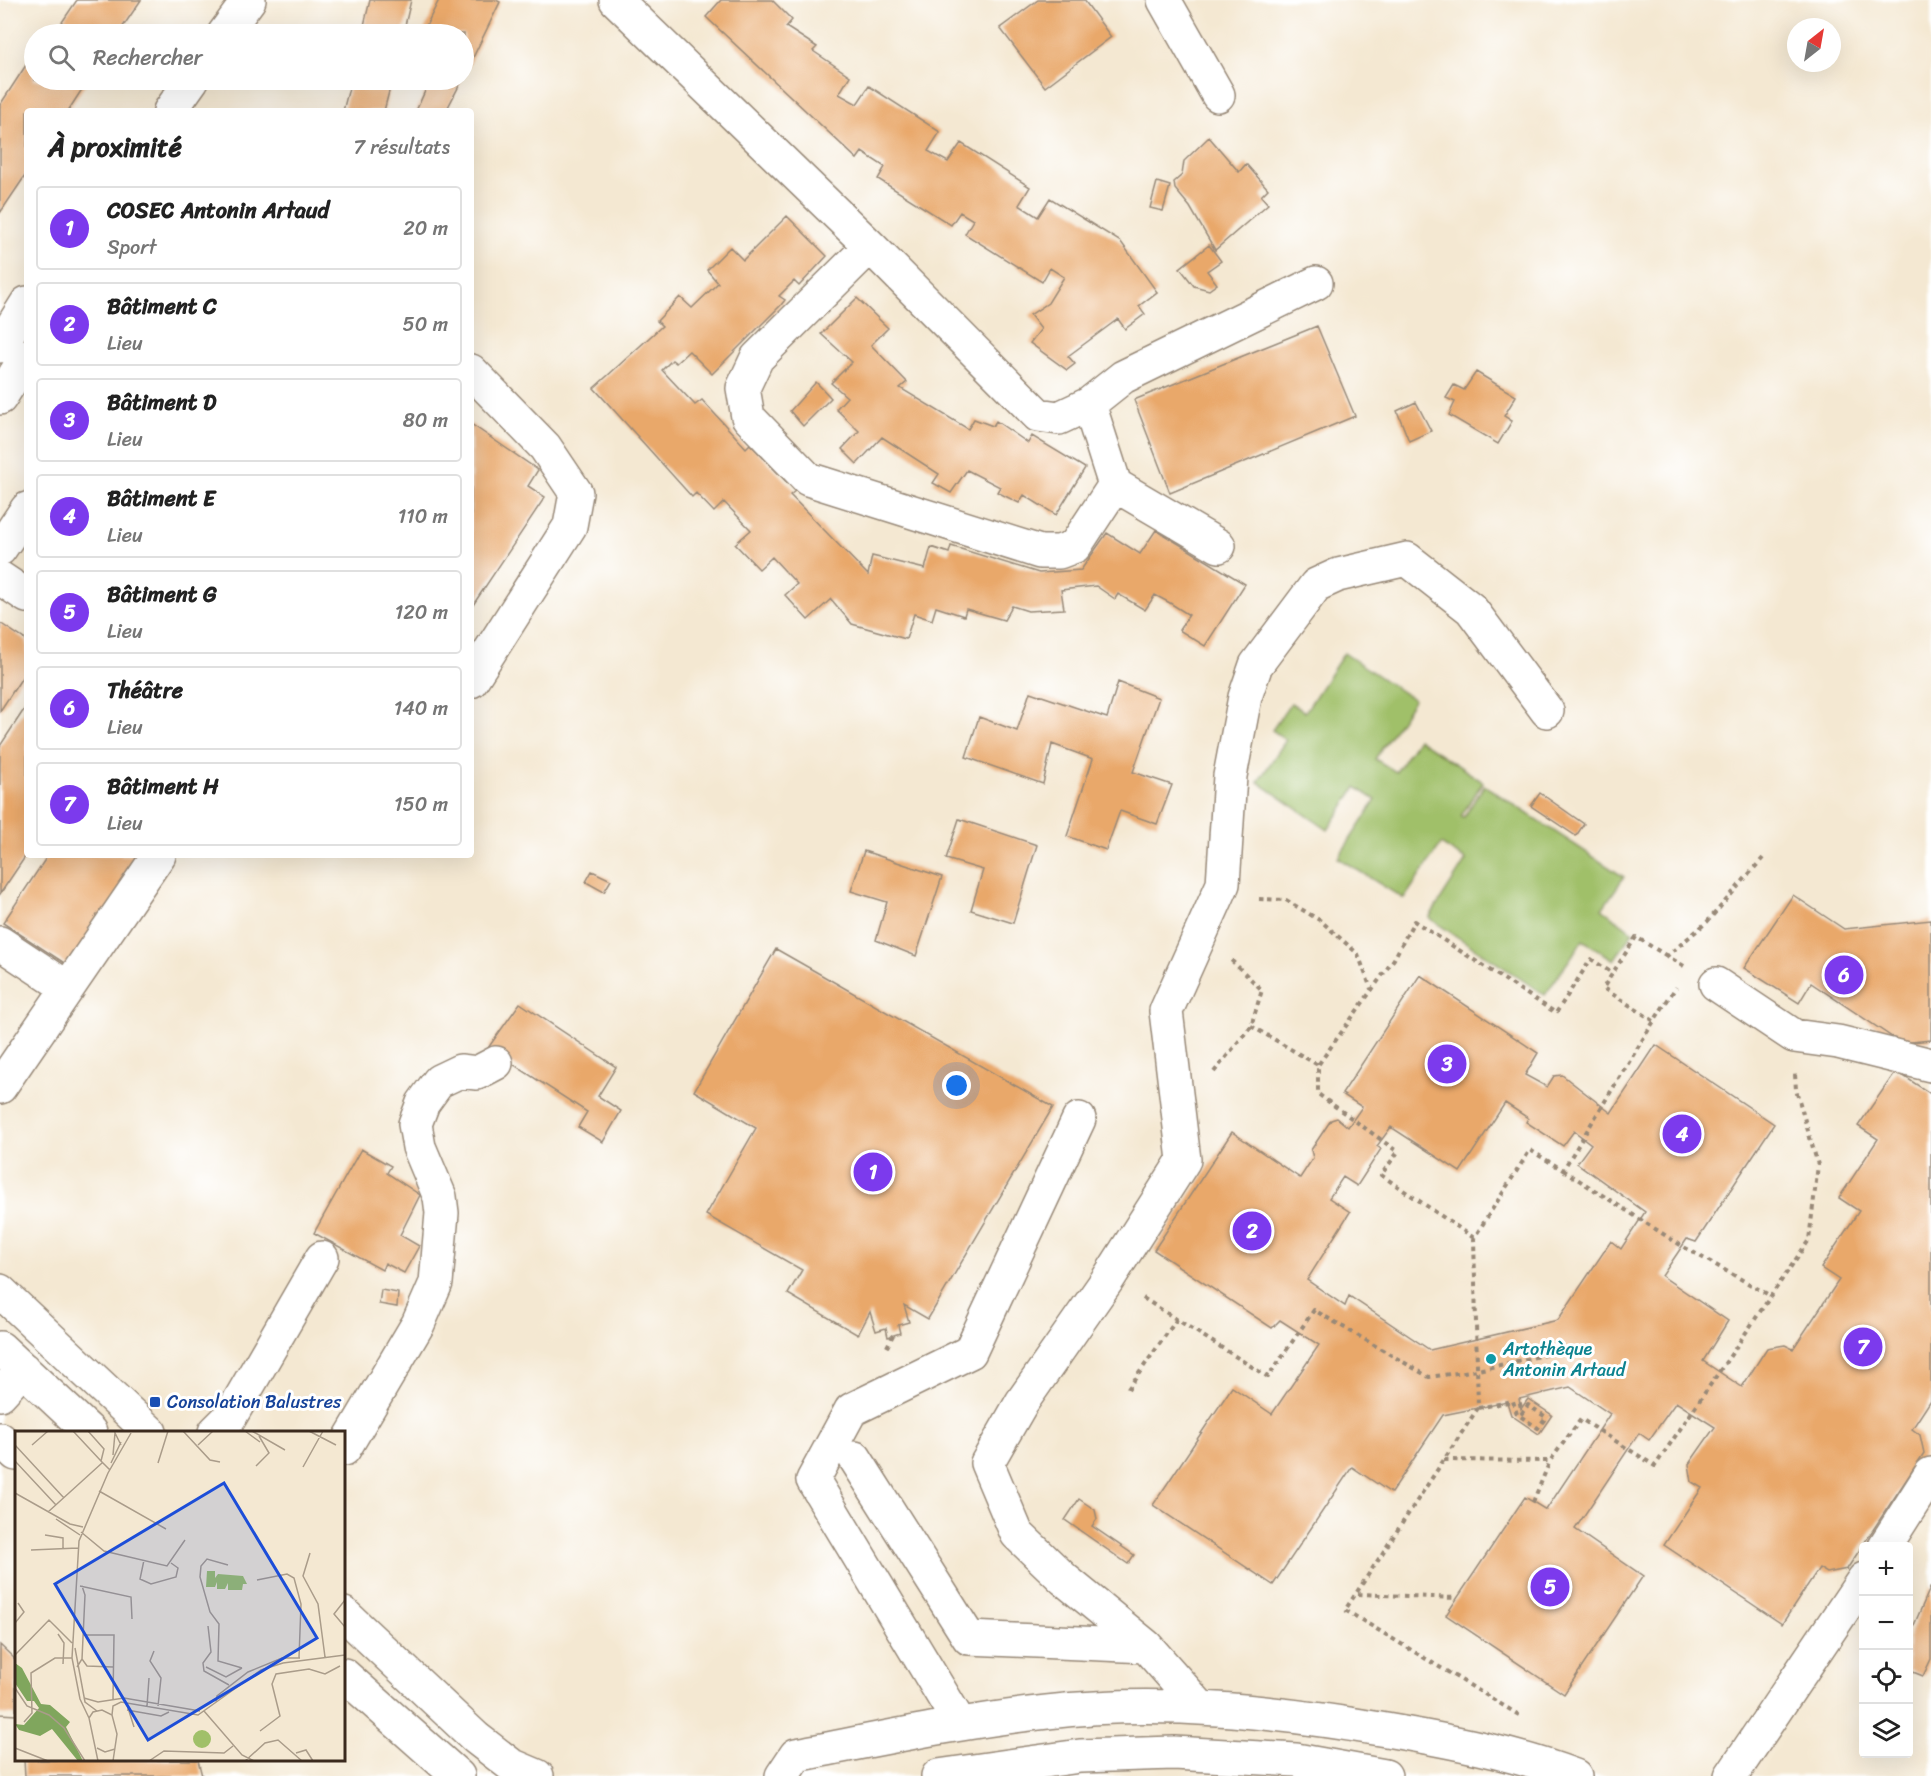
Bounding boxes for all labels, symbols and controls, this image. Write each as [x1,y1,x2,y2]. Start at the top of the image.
north arrow [1787,18,1841,72]
search box [24,24,474,90]
text: Rechercher [93,38,203,77]
icon: search [45,41,78,74]
text: À proximité [48,124,182,170]
text: 7 résultats [354,130,450,165]
text: COSEC Antonin Artaud [107,191,329,230]
text: 1 [65,211,74,246]
text: 20 m [403,211,448,246]
text: Sport [107,230,157,265]
text: Bâtiment C [107,287,217,326]
text: 2 [64,307,75,342]
text: 50 m [403,307,448,342]
text: Lieu [107,326,143,361]
text: Bâtiment D [107,383,216,422]
text: 3 [64,403,75,438]
text: 80 m [403,403,448,438]
text: Lieu [107,422,143,457]
text: Bâtiment E [107,479,215,518]
text: 4 [63,499,76,534]
text: 110 m [398,499,448,534]
text: Lieu [107,518,143,553]
text: Bâtiment G [107,575,217,614]
text: 5 [63,595,76,630]
text: 120 m [395,595,448,630]
text: Lieu [107,614,143,649]
text: Théâtre [107,671,183,710]
text: 6 [64,691,75,726]
text: 140 m [394,691,448,726]
text: Lieu [107,710,143,745]
text: Bâtiment H [107,767,219,806]
text: 7 [64,787,75,822]
text: 150 m [394,787,448,822]
text: Lieu [107,806,143,841]
pin: 6 [1824,952,1864,998]
pin: 3 [1428,1042,1466,1086]
your location [942,1071,971,1100]
pin: 4 [1662,1112,1702,1156]
pin: 1 [854,1150,892,1194]
pin: 2 [1232,1208,1272,1254]
pin: 7 [1844,1324,1882,1370]
place label: Artothèque Antonin Artaud [1502,1333,1627,1386]
marker: Artothèque Antonin Artaud [1484,1352,1498,1366]
place label: Consolation Balustres [167,1386,342,1418]
marker: Consolation Balustres [148,1395,162,1409]
inset map [15,1431,345,1761]
map controls [1859,1542,1913,1758]
button: + [1859,1542,1913,1596]
pin: 5 [1530,1564,1570,1610]
button: − [1859,1596,1913,1650]
button: locate [1859,1650,1913,1704]
button: layers [1859,1704,1913,1758]

